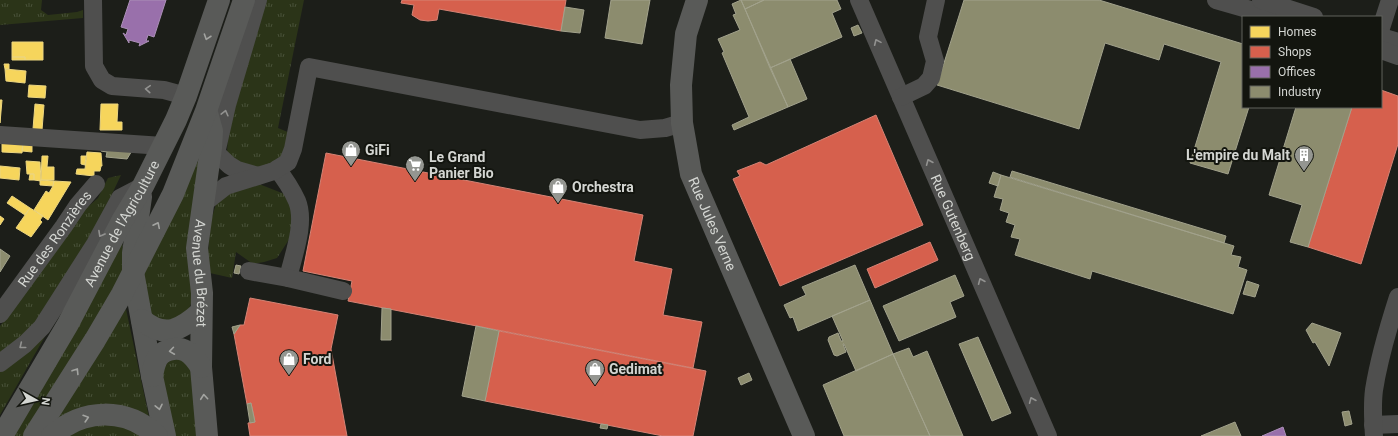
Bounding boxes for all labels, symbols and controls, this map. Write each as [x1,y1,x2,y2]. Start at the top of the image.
legend [1242,16,1382,108]
text: Homes [1278,25,1316,39]
one-way arrow [203,33,211,40]
one-way arrow [874,39,882,47]
text: Shops [1278,45,1312,59]
text: Offices [1278,65,1315,79]
one-way arrow [145,85,151,93]
text: Industry [1278,85,1322,99]
one-way arrow [220,110,229,117]
shop icon: GiFi [340,139,362,167]
place label: GiFi [365,142,390,158]
building icon: L'empire du Malt [1293,144,1315,172]
place label: L'empire du Malt [1186,147,1290,163]
place label: Le Grand Panier Bio [429,149,494,181]
supermarket icon: Le Grand Panier Bio [404,154,426,182]
street label: Avenue de l'Agriculture [81,158,162,289]
one-way arrow [926,158,934,166]
street label: Rue Gutenberg [928,172,979,263]
street label: Rue Jules Verne [685,175,740,273]
shop icon: Orchestra [547,176,569,204]
place label: Orchestra [572,179,634,195]
street label: Rue des Ronzières [14,187,95,290]
street label: Avenue du Brézet [189,218,210,328]
one-way arrow [153,222,160,229]
one-way arrow [98,230,105,237]
one-way arrow [977,277,985,284]
one-way arrow [19,341,26,348]
one-way arrow [169,346,175,355]
shop icon: Ford [278,348,300,376]
place label: Ford [303,351,331,367]
shop icon: Gedimat [584,358,606,386]
place label: Gedimat [609,361,662,377]
one-way arrow [71,368,79,375]
north arrow [16,380,56,420]
one-way arrow [199,394,208,400]
text: N [38,397,52,406]
one-way arrow [1029,397,1037,405]
one-way arrow [154,403,162,410]
one-way arrow [82,414,89,423]

